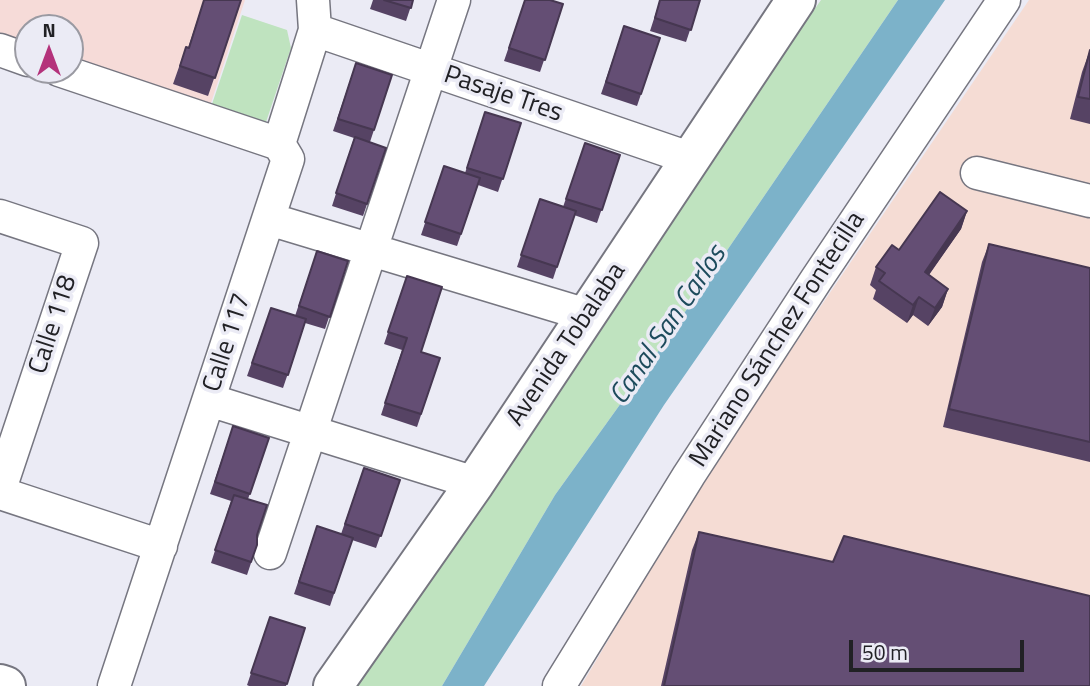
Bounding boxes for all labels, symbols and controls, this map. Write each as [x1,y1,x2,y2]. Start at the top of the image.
north arrow [14,14,84,84]
text: N [42,15,56,44]
street label: Pasaje Tres [440,60,566,130]
street label: Mariano Sánchez Fontecilla [684,206,872,474]
water label: Canal San Carlos [603,240,735,412]
street label: Avenida Tobalaba [501,257,633,433]
street label: Calle 118 [23,272,85,378]
street label: Calle 117 [197,290,259,396]
scale bar [852,626,1027,670]
text: 50 m [862,636,908,668]

